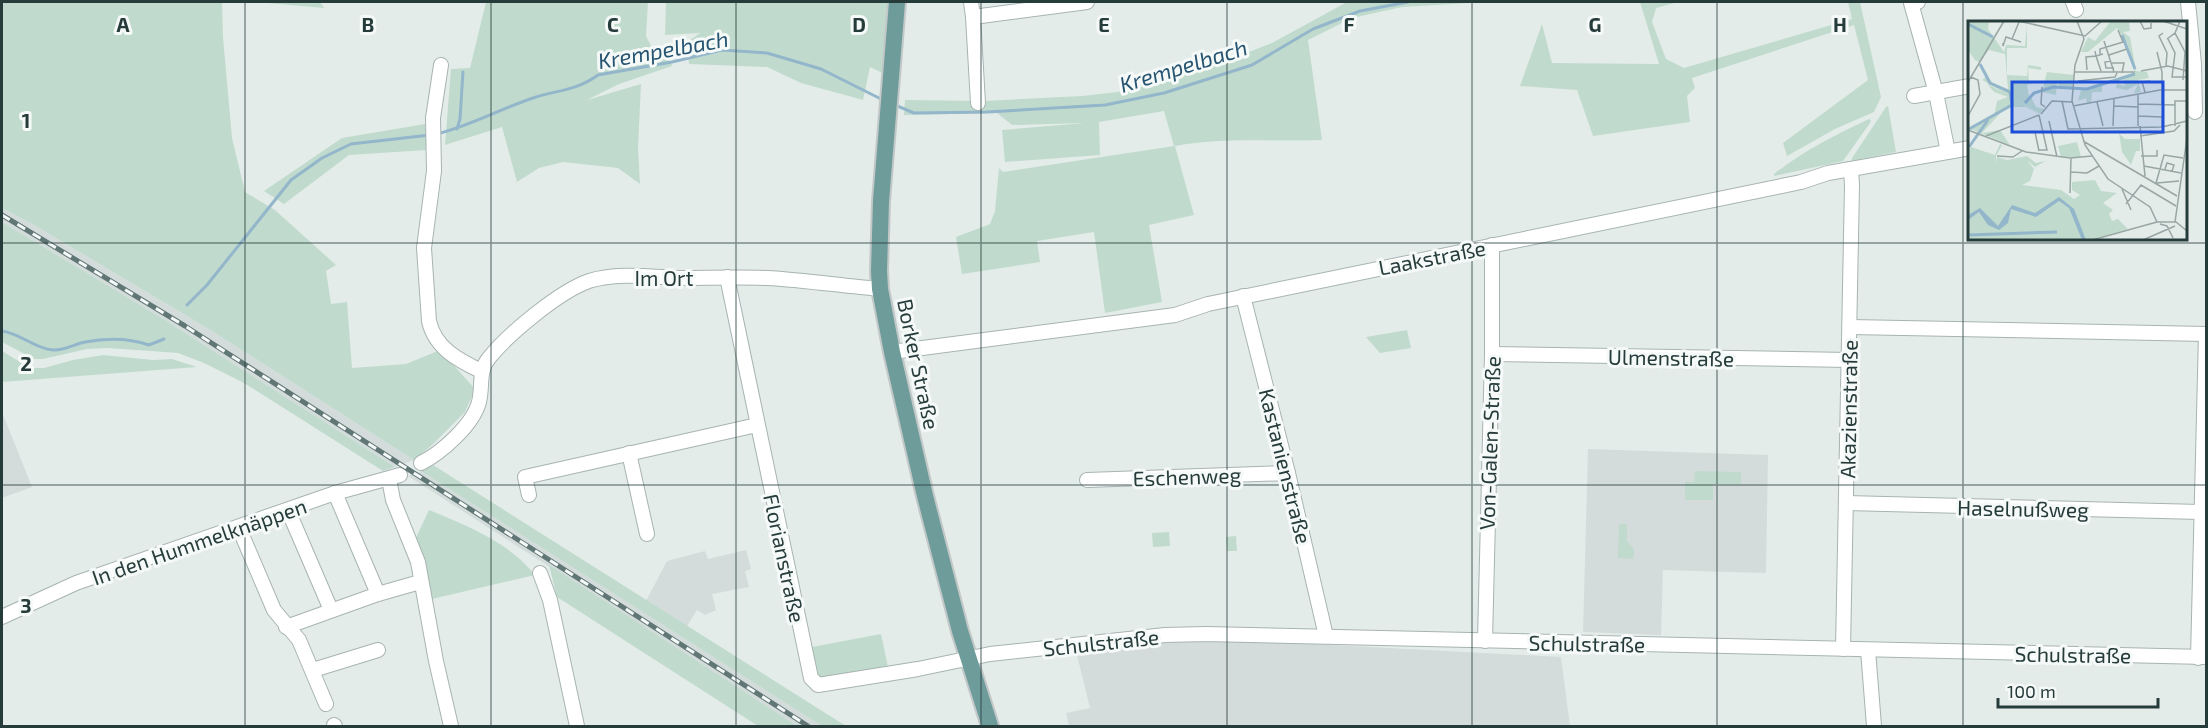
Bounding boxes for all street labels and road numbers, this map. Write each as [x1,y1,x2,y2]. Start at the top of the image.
street label: Laakstraße [1376,234,1488,280]
street label: Im Ort [634,265,694,290]
street label: Borker Straße [893,296,945,432]
street label: Akazienstraße [1834,339,1862,479]
street label: Ulmenstraße [1608,343,1734,371]
street label: Von-Galen-Straße [1473,356,1505,530]
street label: Kastanienstraße [1255,386,1317,546]
street label: Eschenweg [1132,462,1242,490]
street label: Florianstraße [759,491,811,625]
street label: In den Hummelknäppen [88,493,310,589]
street label: Haselnußweg [1957,494,2089,522]
street label: Schulstraße [1042,623,1160,661]
street label: Schulstraße [1529,629,1645,657]
street label: Schulstraße [2015,640,2131,668]

